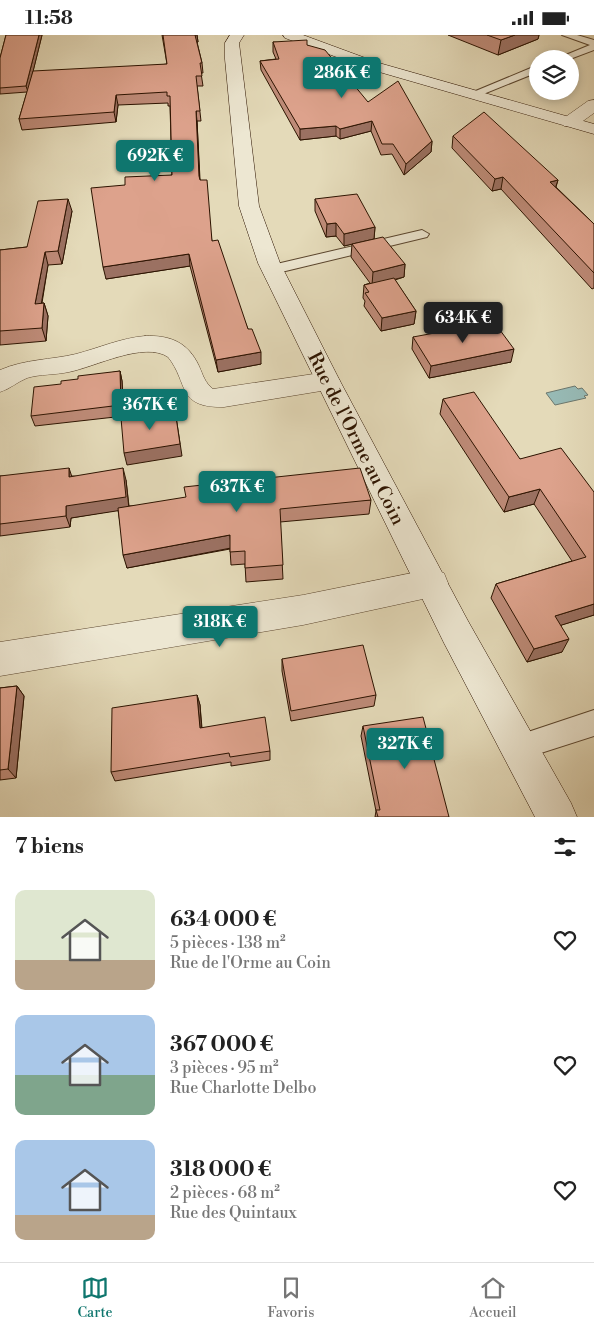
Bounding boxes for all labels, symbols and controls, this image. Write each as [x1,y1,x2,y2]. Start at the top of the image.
text: 11:58 [25,6,73,30]
map controls [529,50,579,100]
button: layers [529,50,579,100]
pin: 286K € [301,57,383,99]
text: 286K € [314,63,370,83]
pin: 692K € [114,139,196,182]
text: 692K € [127,146,183,166]
pin: 634K € [422,301,504,344]
text: 634K € [435,308,491,328]
street label: Rue de l'Orme au Coin [302,348,410,529]
pin: 367K € [109,389,191,431]
text: 367K € [123,395,177,415]
pin: 637K € [196,471,278,513]
text: 637K € [210,477,264,497]
pin: 318K € [179,605,261,648]
text: 318K € [194,612,246,632]
pin: 327K € [364,727,446,770]
text: 327K € [378,734,432,754]
icon: filters [551,833,579,861]
text: 7 biens [15,834,84,860]
text: 634 000 € [170,907,276,933]
icon: home [55,910,115,970]
icon: heart [551,926,579,954]
text: 5 pièces · 138 m² [170,933,286,953]
text: Rue de l'Orme au Coin [170,953,331,973]
text: 367 000 € [170,1032,273,1058]
icon: home [55,1035,115,1095]
icon: heart [551,1051,579,1079]
text: 3 pièces · 95 m² [170,1058,279,1078]
text: Rue Charlotte Delbo [170,1078,316,1098]
text: 318 000 € [170,1157,271,1183]
icon: home [55,1160,115,1220]
icon: heart [551,1176,579,1204]
text: 2 pièces · 68 m² [170,1183,280,1203]
text: Rue des Quintaux [170,1203,297,1223]
tab: Carte [77,1274,113,1322]
tab: Favoris [267,1274,314,1322]
tab: Accueil [469,1274,516,1322]

